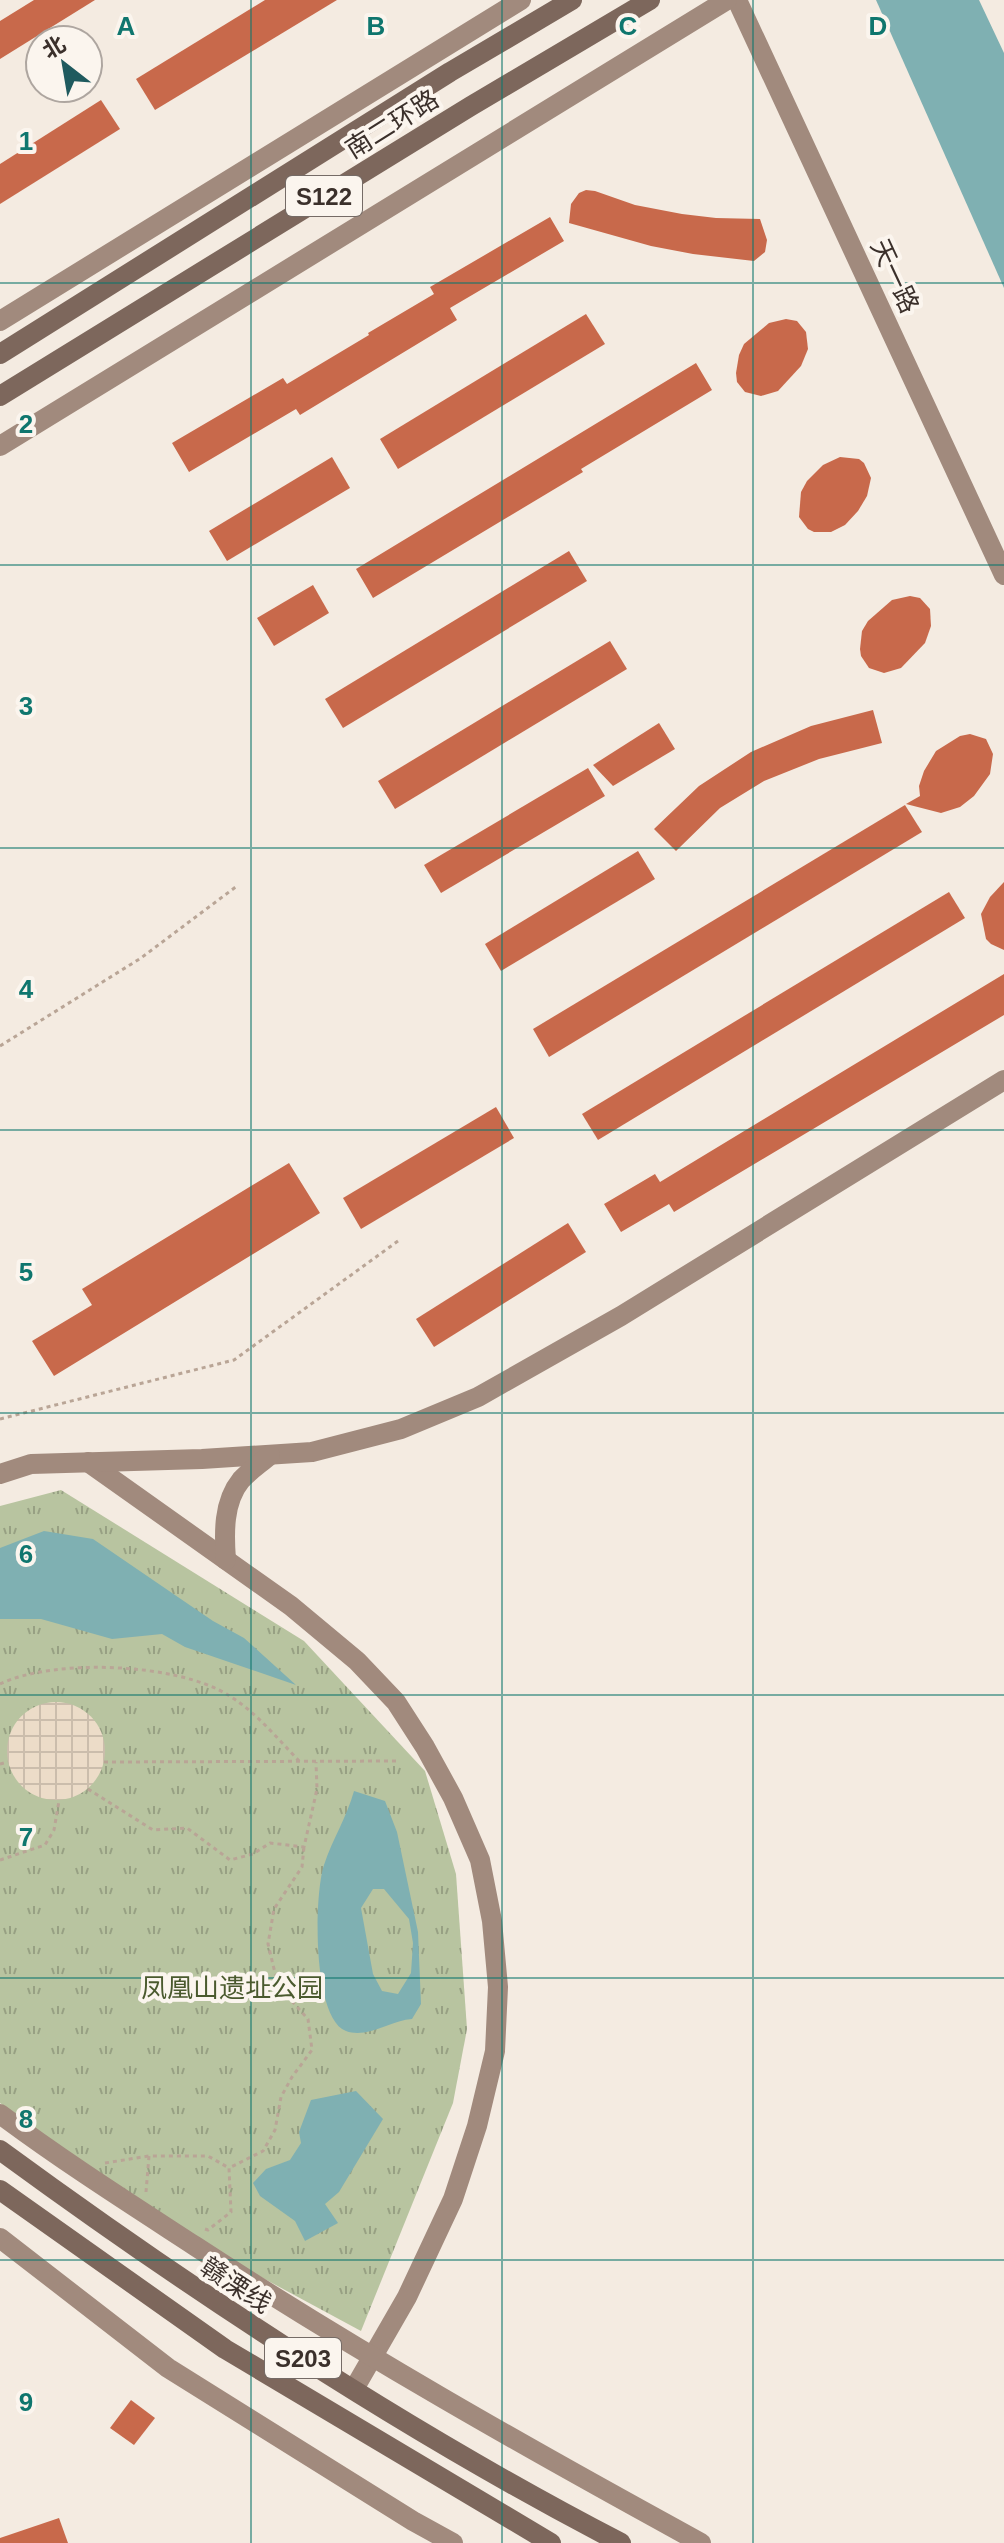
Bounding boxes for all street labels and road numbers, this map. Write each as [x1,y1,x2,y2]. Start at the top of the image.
street label: 南二环路 [340,84,444,164]
road number: S122 [286,176,362,216]
street label: 天一路 [865,234,925,318]
street label: 赣溧线 [195,2251,277,2319]
road number: S203 [265,2338,341,2378]

